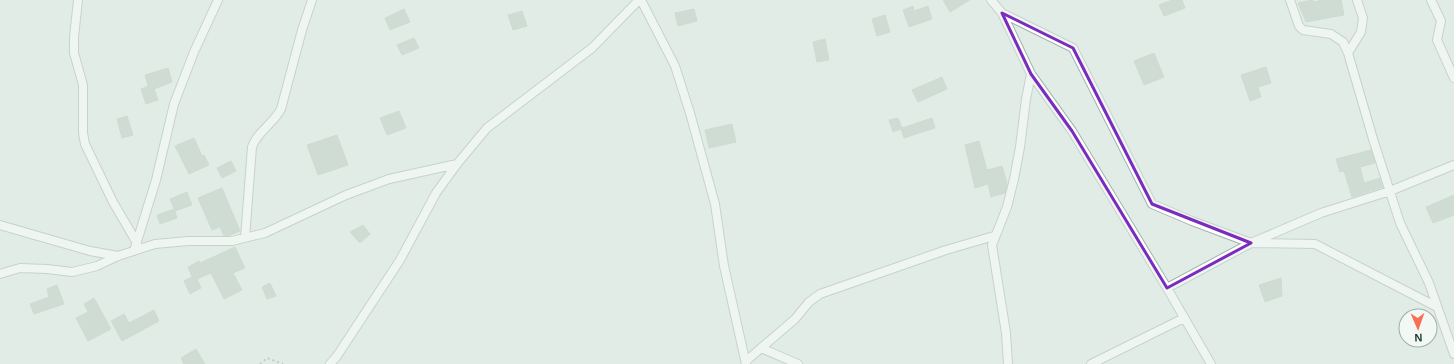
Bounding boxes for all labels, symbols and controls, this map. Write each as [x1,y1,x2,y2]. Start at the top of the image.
north arrow [1398,308,1438,348]
text: N [1414,332,1423,344]

